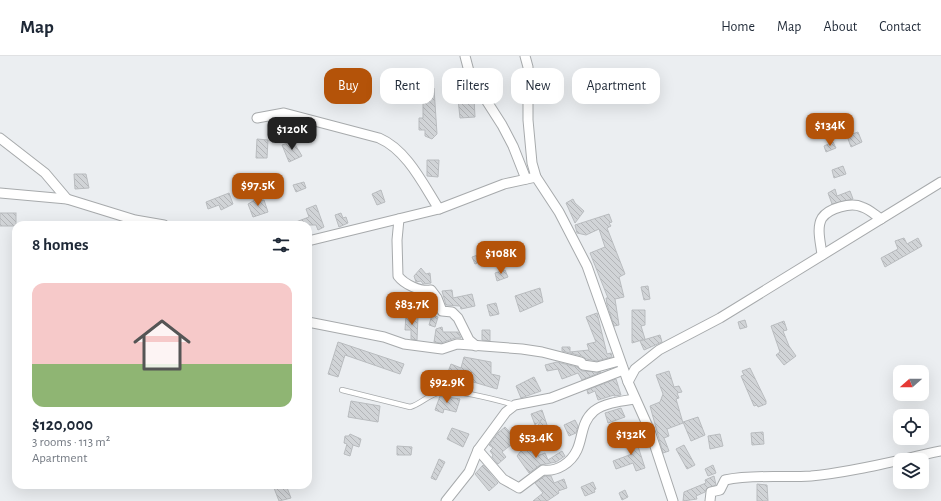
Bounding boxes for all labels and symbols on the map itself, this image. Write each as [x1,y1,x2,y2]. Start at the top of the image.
pin: $134K [802,113,858,147]
pin: $120K [264,117,320,151]
pin: $97.5K [225,173,291,207]
pin: $108K [473,241,529,275]
pin: $83.7K [379,292,445,326]
north arrow [893,365,929,401]
pin: $92.9K [414,370,480,404]
pin: $132K [603,422,659,456]
pin: $53.4K [503,425,569,459]

